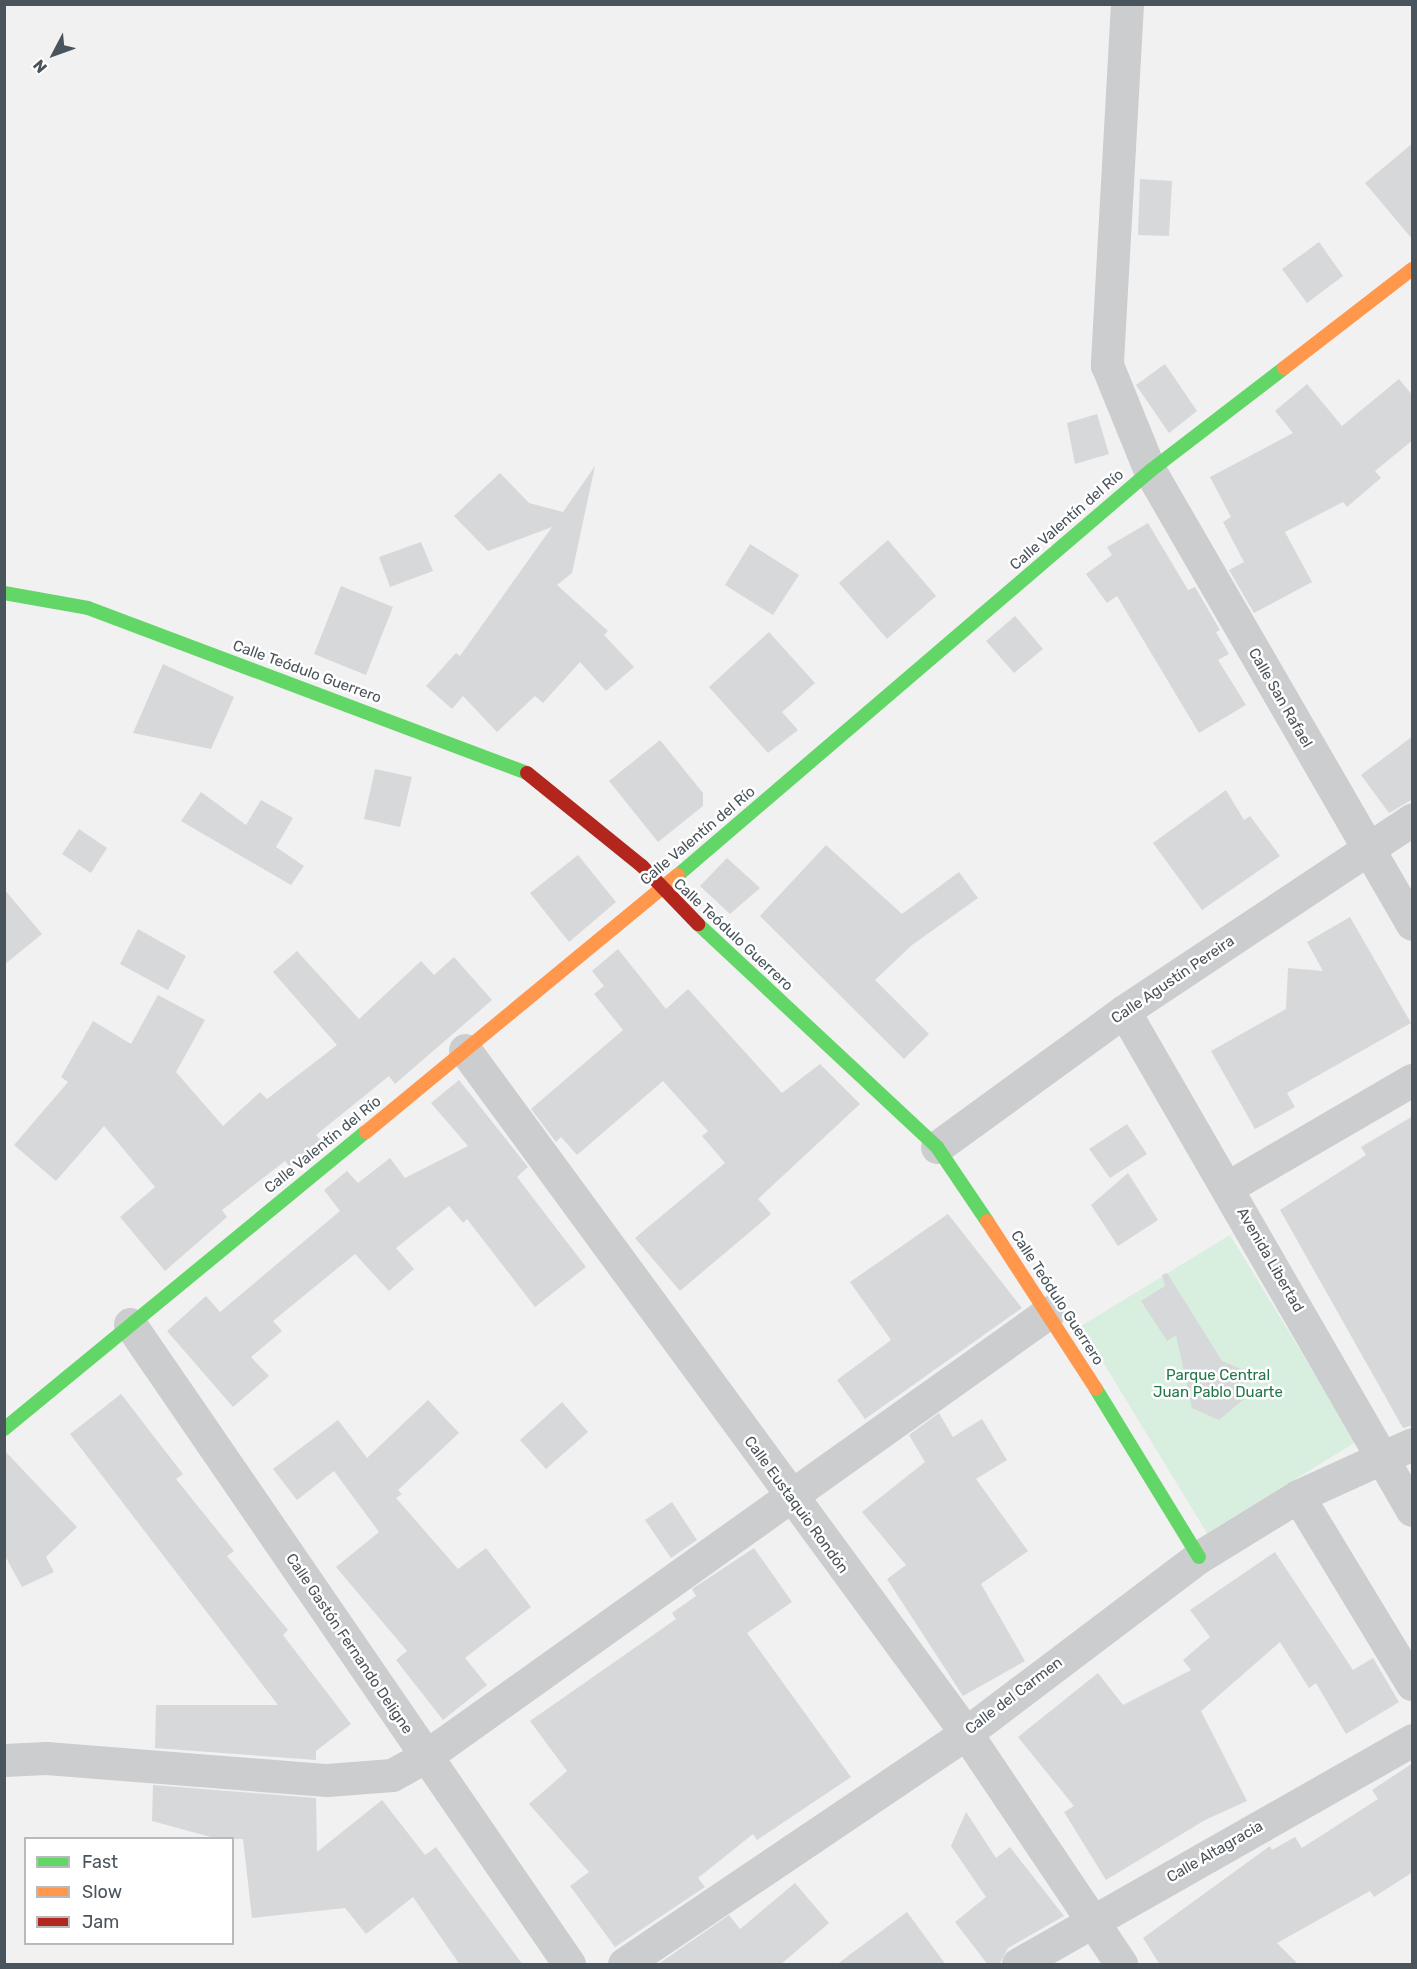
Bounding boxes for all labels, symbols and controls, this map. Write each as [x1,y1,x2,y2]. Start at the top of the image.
north arrow [24,24,84,84]
text: N [29,56,51,77]
street label: Calle Valentín del Río [1006,466,1128,574]
street label: Calle Teódulo Guerrero [230,637,384,707]
street label: Calle San Rafael [1244,645,1316,751]
street label: Calle Valentín del Río [637,783,759,889]
street label: Calle Teódulo Guerrero [669,875,797,995]
street label: Calle Agustín Pereira [1108,932,1238,1028]
street label: Calle Valentín del Río [261,1092,385,1198]
street label: Avenida Libertad [1233,1204,1307,1316]
street label: Calle Teódulo Guerrero [1007,1227,1107,1369]
park label: Parque Central Juan Pablo Duarte [1153,1366,1283,1401]
street label: Calle Eustaquio Rondón [740,1433,852,1577]
street label: Calle Gastón Fernando Deligne [282,1550,416,1738]
street label: Calle del Carmen [962,1654,1066,1738]
street label: Calle Altagracia [1164,1817,1266,1887]
legend [24,1837,234,1945]
text: Fast [82,1851,118,1873]
text: Slow [82,1881,122,1903]
text: Jam [82,1911,119,1933]

